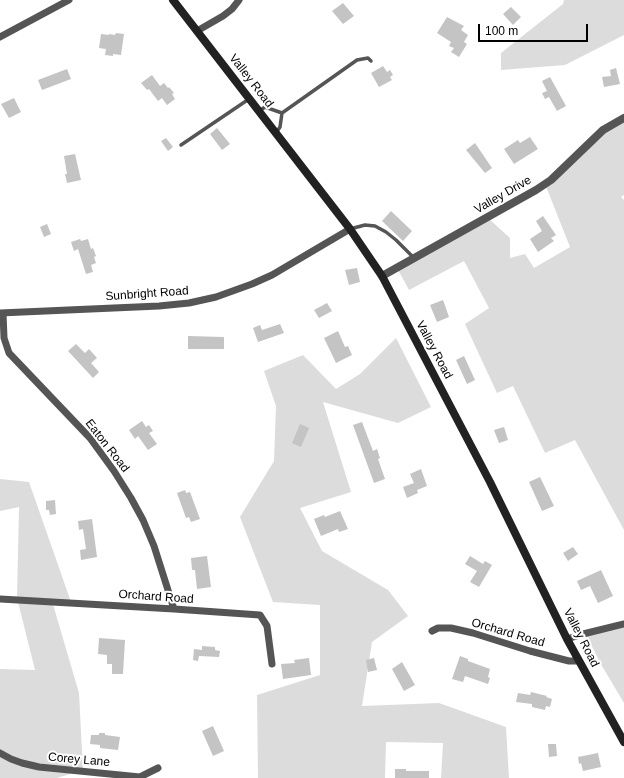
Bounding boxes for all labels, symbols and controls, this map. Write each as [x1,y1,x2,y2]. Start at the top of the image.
scale bar [480,16,590,42]
text: 100 m [485,24,518,38]
street label: Valley Road [226,51,276,111]
street label: Valley Drive [472,173,534,217]
street label: Sunbright Road [105,284,189,304]
street label: Valley Road [413,318,455,382]
street label: Eaton Road [82,417,132,475]
street label: Orchard Road [118,587,194,607]
street label: Valley Road [560,606,602,670]
street label: Orchard Road [470,616,546,650]
street label: Corey Lane [47,750,111,770]

